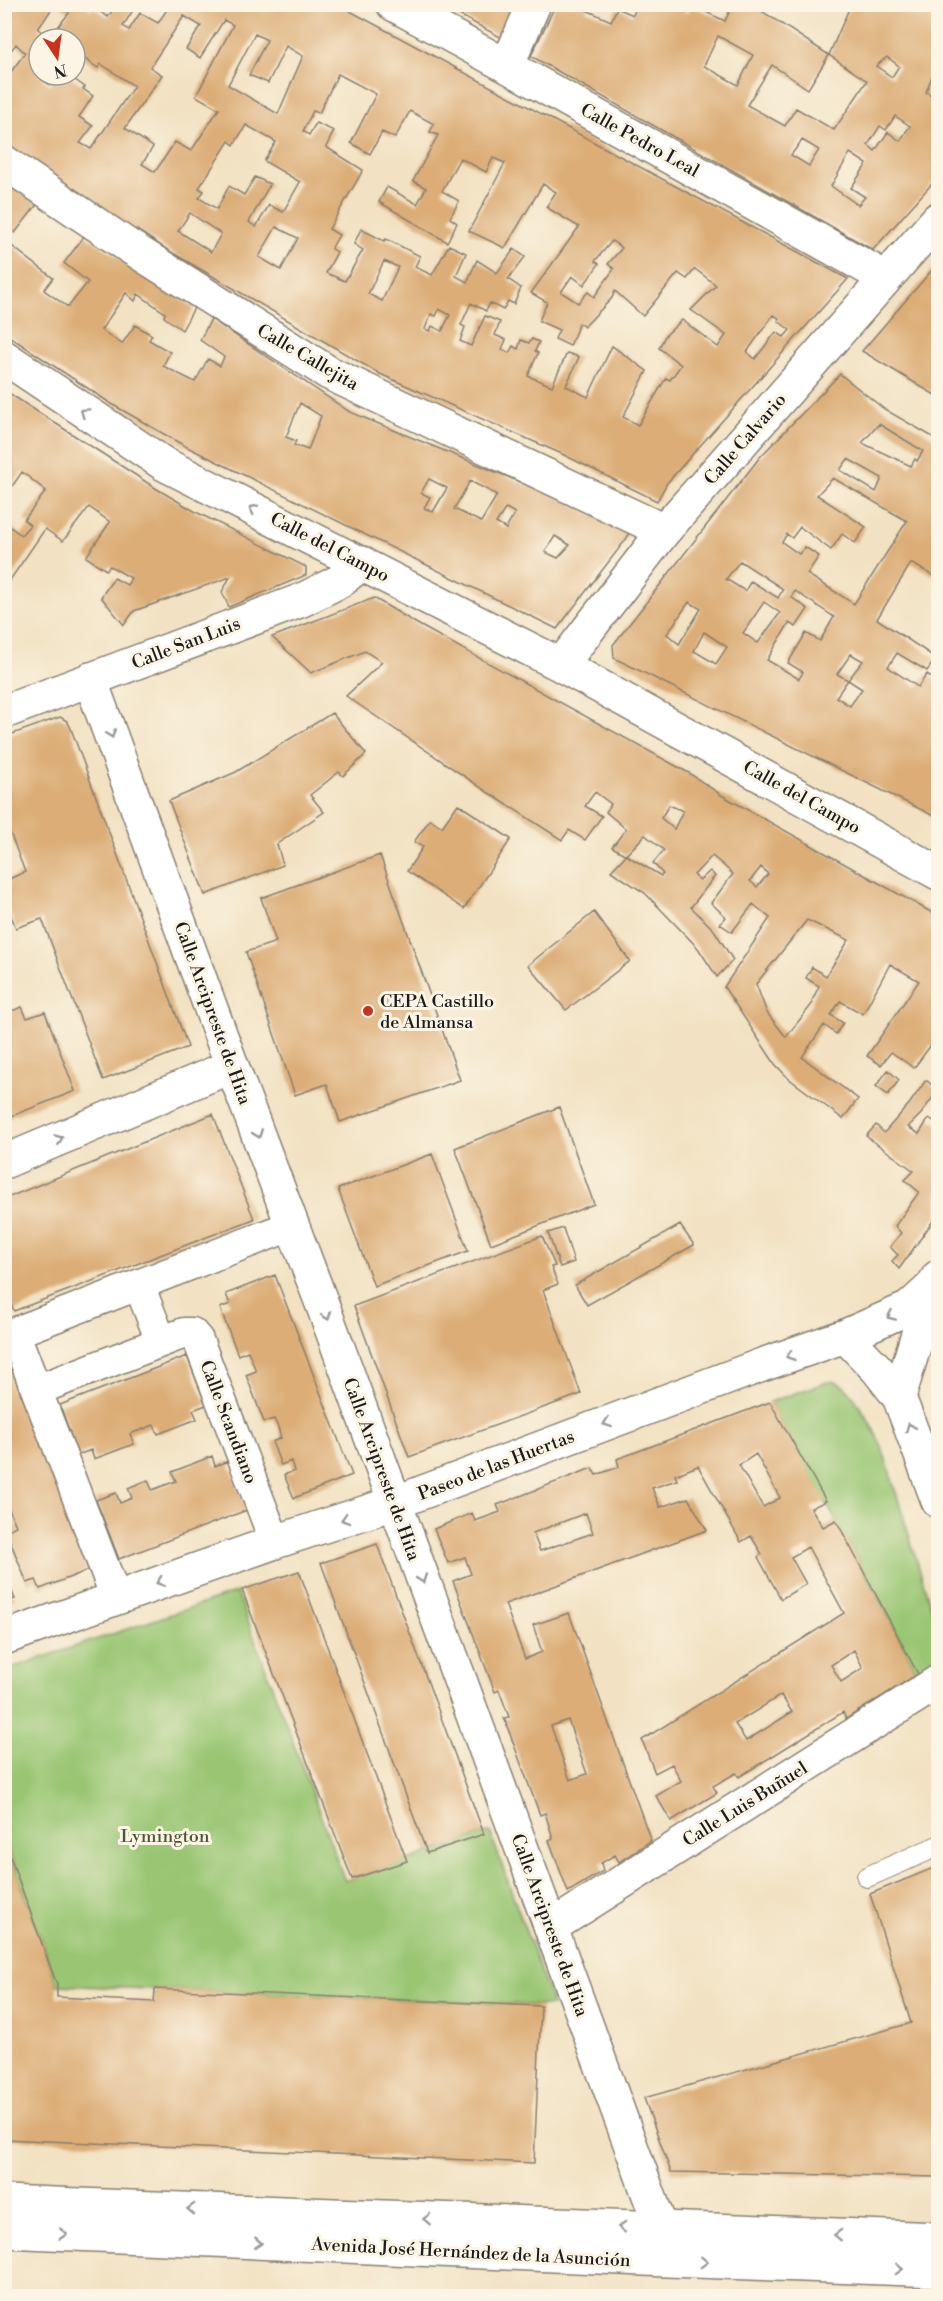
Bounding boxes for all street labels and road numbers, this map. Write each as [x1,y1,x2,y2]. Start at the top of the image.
street label: Calle Pedro Leal [576,98,704,183]
street label: Calle Callejita [253,319,363,396]
street label: Calle Calvario [699,389,791,490]
street label: Calle del Campo [266,507,393,587]
street label: Calle San Luis [128,612,244,675]
street label: Calle del Campo [739,756,865,839]
street label: Calle Arcipreste de Hita [169,919,257,1109]
street label: Calle Scandiano [194,1357,263,1487]
street label: Calle Arcipreste de Hita [338,1375,426,1565]
street label: Paseo de las Huertas [415,1425,578,1506]
street label: Calle Luis Buñuel [679,1756,813,1852]
street label: Calle Arcipreste de Hita [506,1831,594,2021]
street label: Avenida José Hernández de la Asunción [310,2233,631,2272]

